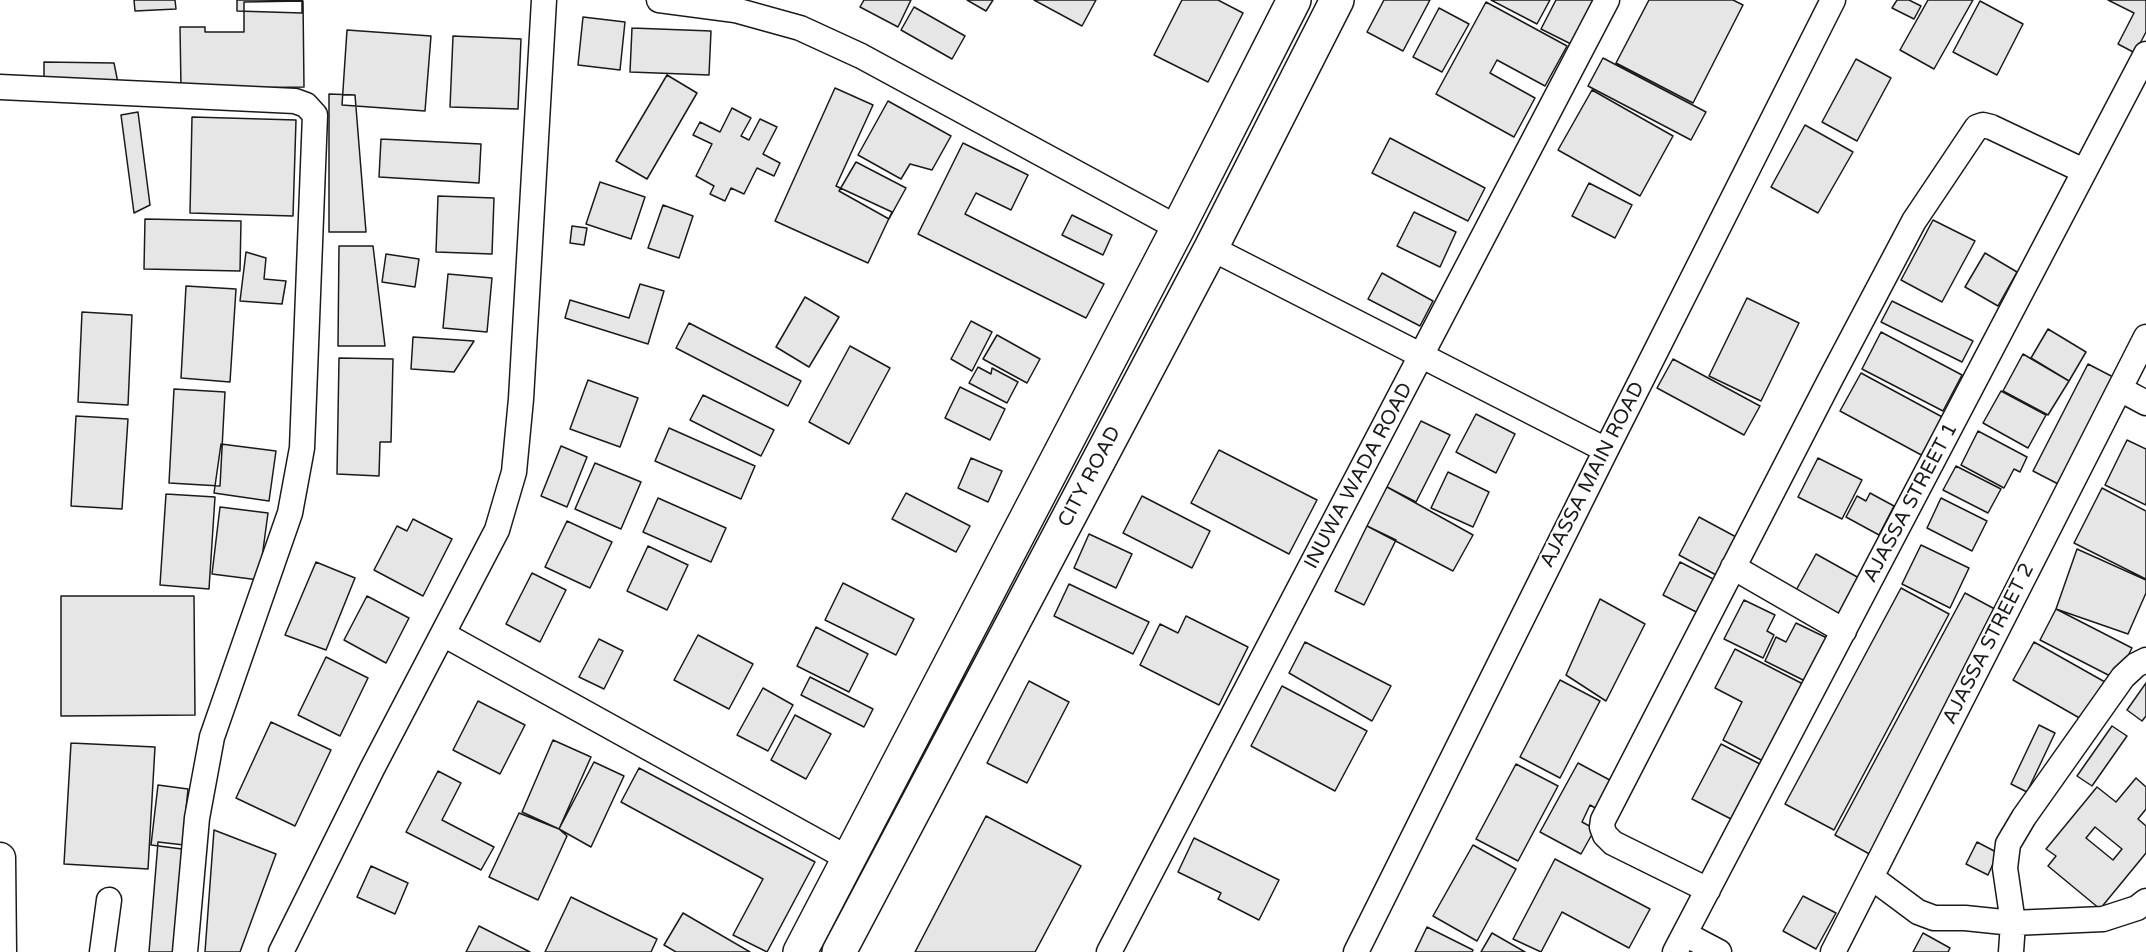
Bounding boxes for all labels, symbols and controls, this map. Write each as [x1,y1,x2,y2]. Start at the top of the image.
street label: AJASSA MAIN ROAD [1536,378,1650,572]
street label: INUWA WADA ROAD [1300,379,1418,573]
street label: AJASSA STREET 1 [1859,419,1963,587]
street label: CITY ROAD [1053,422,1127,532]
street label: AJASSA STREET 2 [1938,560,2040,728]

